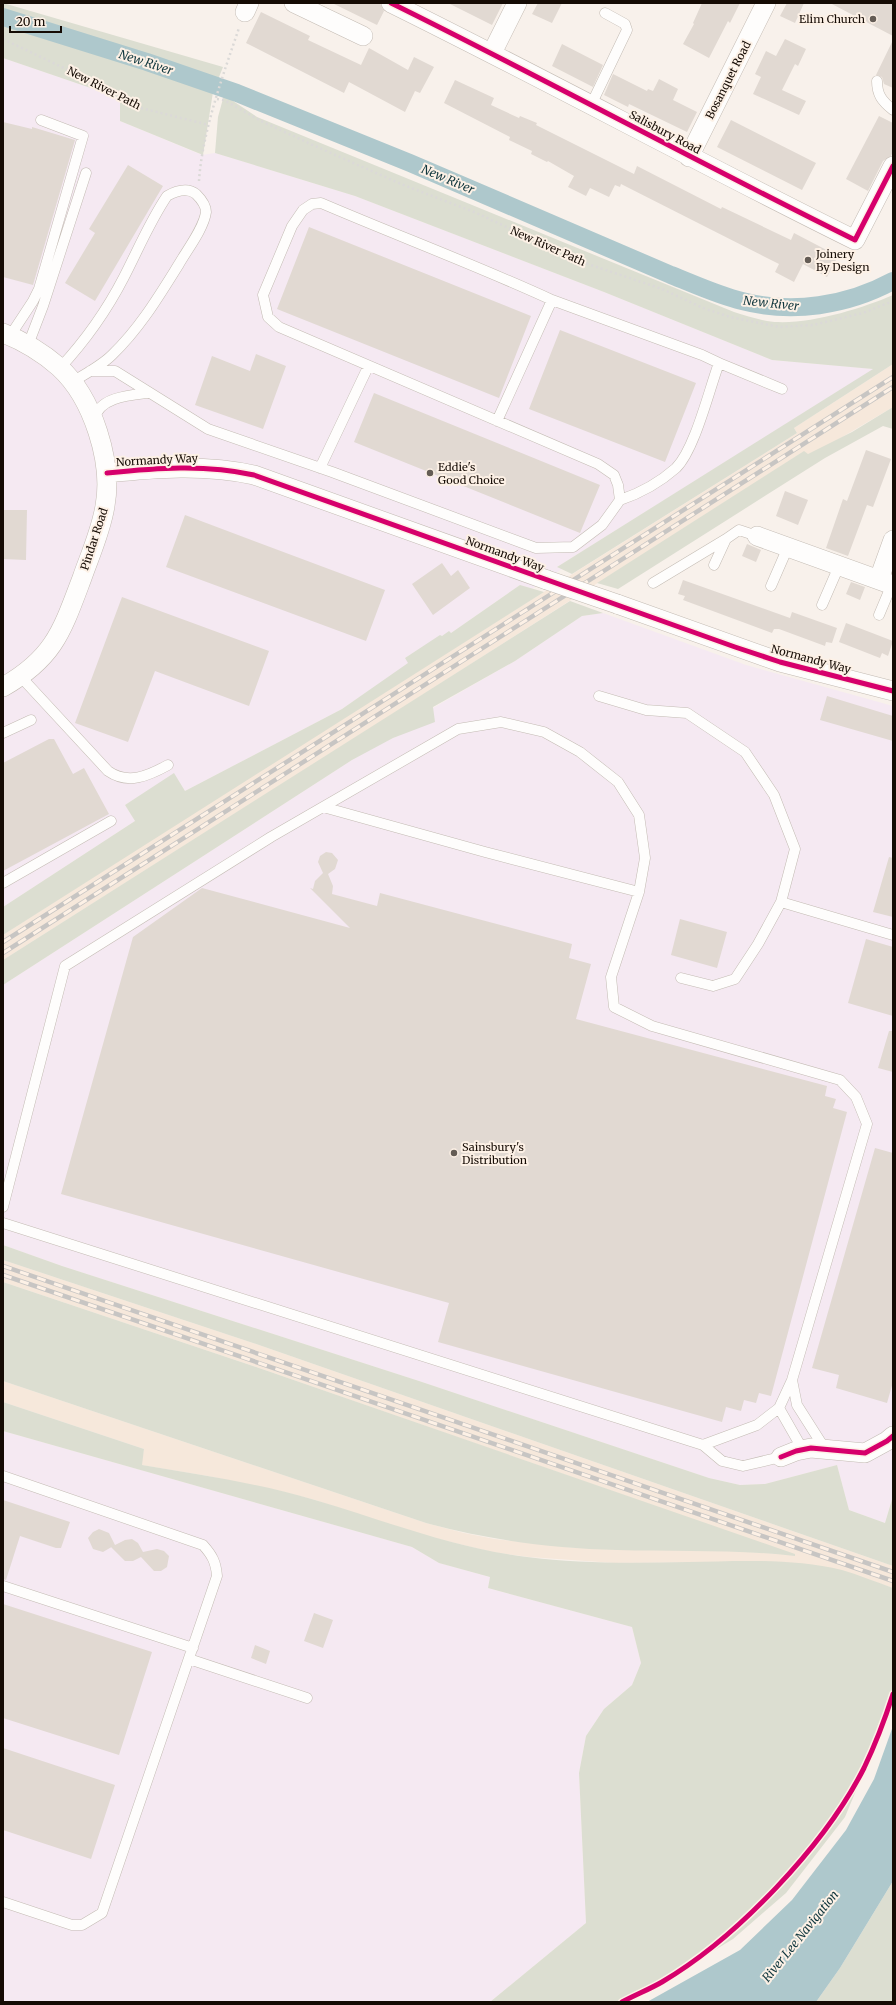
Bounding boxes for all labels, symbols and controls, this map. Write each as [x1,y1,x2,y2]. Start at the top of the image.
scale bar [10,8,61,34]
place label: Elim Church [799,12,866,26]
text: 20 m [16,14,45,29]
marker: Elim Church [868,14,878,24]
street label: Bosanquet Road [702,38,754,121]
water label: New River [117,46,176,78]
street label: New River Path [65,63,144,113]
street label: Salisbury Road [627,107,704,157]
water label: New River [419,161,478,197]
street label: New River Path [508,223,588,269]
place label: Joinery By Design [815,247,870,274]
marker: Joinery By Design [803,255,813,265]
water label: New River [743,293,801,313]
street label: Normandy Way [116,451,199,469]
place label: Eddie's Good Choice [438,460,505,487]
marker: Eddie's Good Choice [425,468,435,478]
street label: Pindar Road [77,506,111,572]
street label: Normandy Way [464,533,546,575]
street label: Normandy Way [770,642,853,677]
place label: Sainsbury's Distribution [462,1140,528,1167]
marker: Sainsbury's Distribution [449,1148,459,1158]
water label: River Lee Navigation [759,1887,841,1985]

